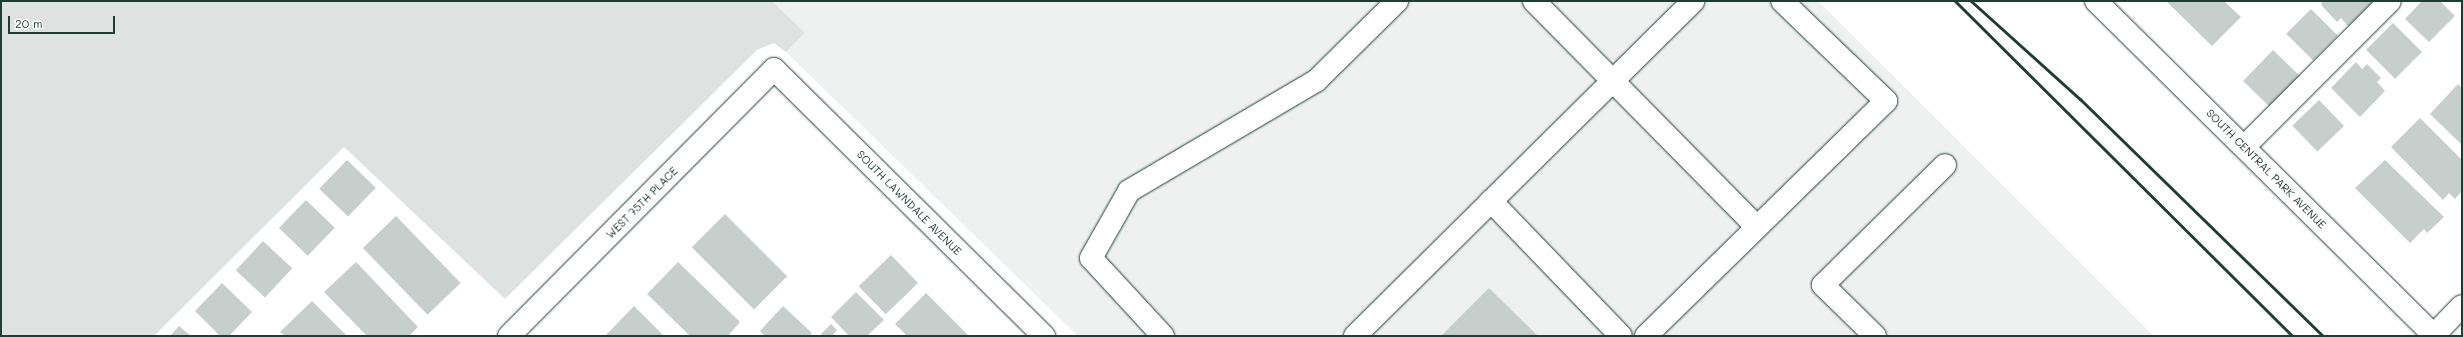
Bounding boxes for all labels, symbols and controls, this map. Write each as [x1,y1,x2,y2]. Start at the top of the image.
scale bar [10,8,117,34]
text: 20 m [15,15,43,31]
street label: SOUTH CENTRAL PARK AVENUE [2203,106,2329,232]
street label: SOUTH LAWNDALE AVENUE [854,148,964,258]
street label: WEST 75TH PLACE [604,165,680,241]

